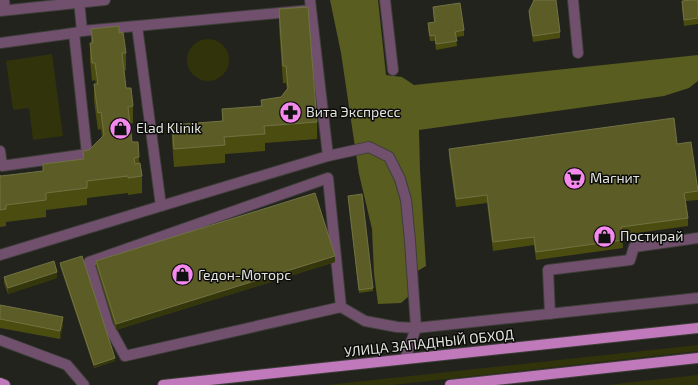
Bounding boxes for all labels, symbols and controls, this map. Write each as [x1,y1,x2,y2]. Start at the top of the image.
pharmacy icon: Вита Экспресс [278,99,304,125]
place label: Вита Экспресс [306,103,401,120]
shop icon: Elad Klinik [108,115,134,141]
place label: Elad Klinik [136,119,201,136]
supermarket icon: Магнит [561,165,587,191]
place label: Магнит [590,169,640,186]
shop icon: Постирай [591,223,617,249]
place label: Постирай [620,227,683,244]
shop icon: Гедон-Моторс [170,262,196,288]
place label: Гедон-Моторс [198,266,291,283]
street label: УЛИЦА ЗАПАДНЫЙ ОБХОД [343,325,515,360]

